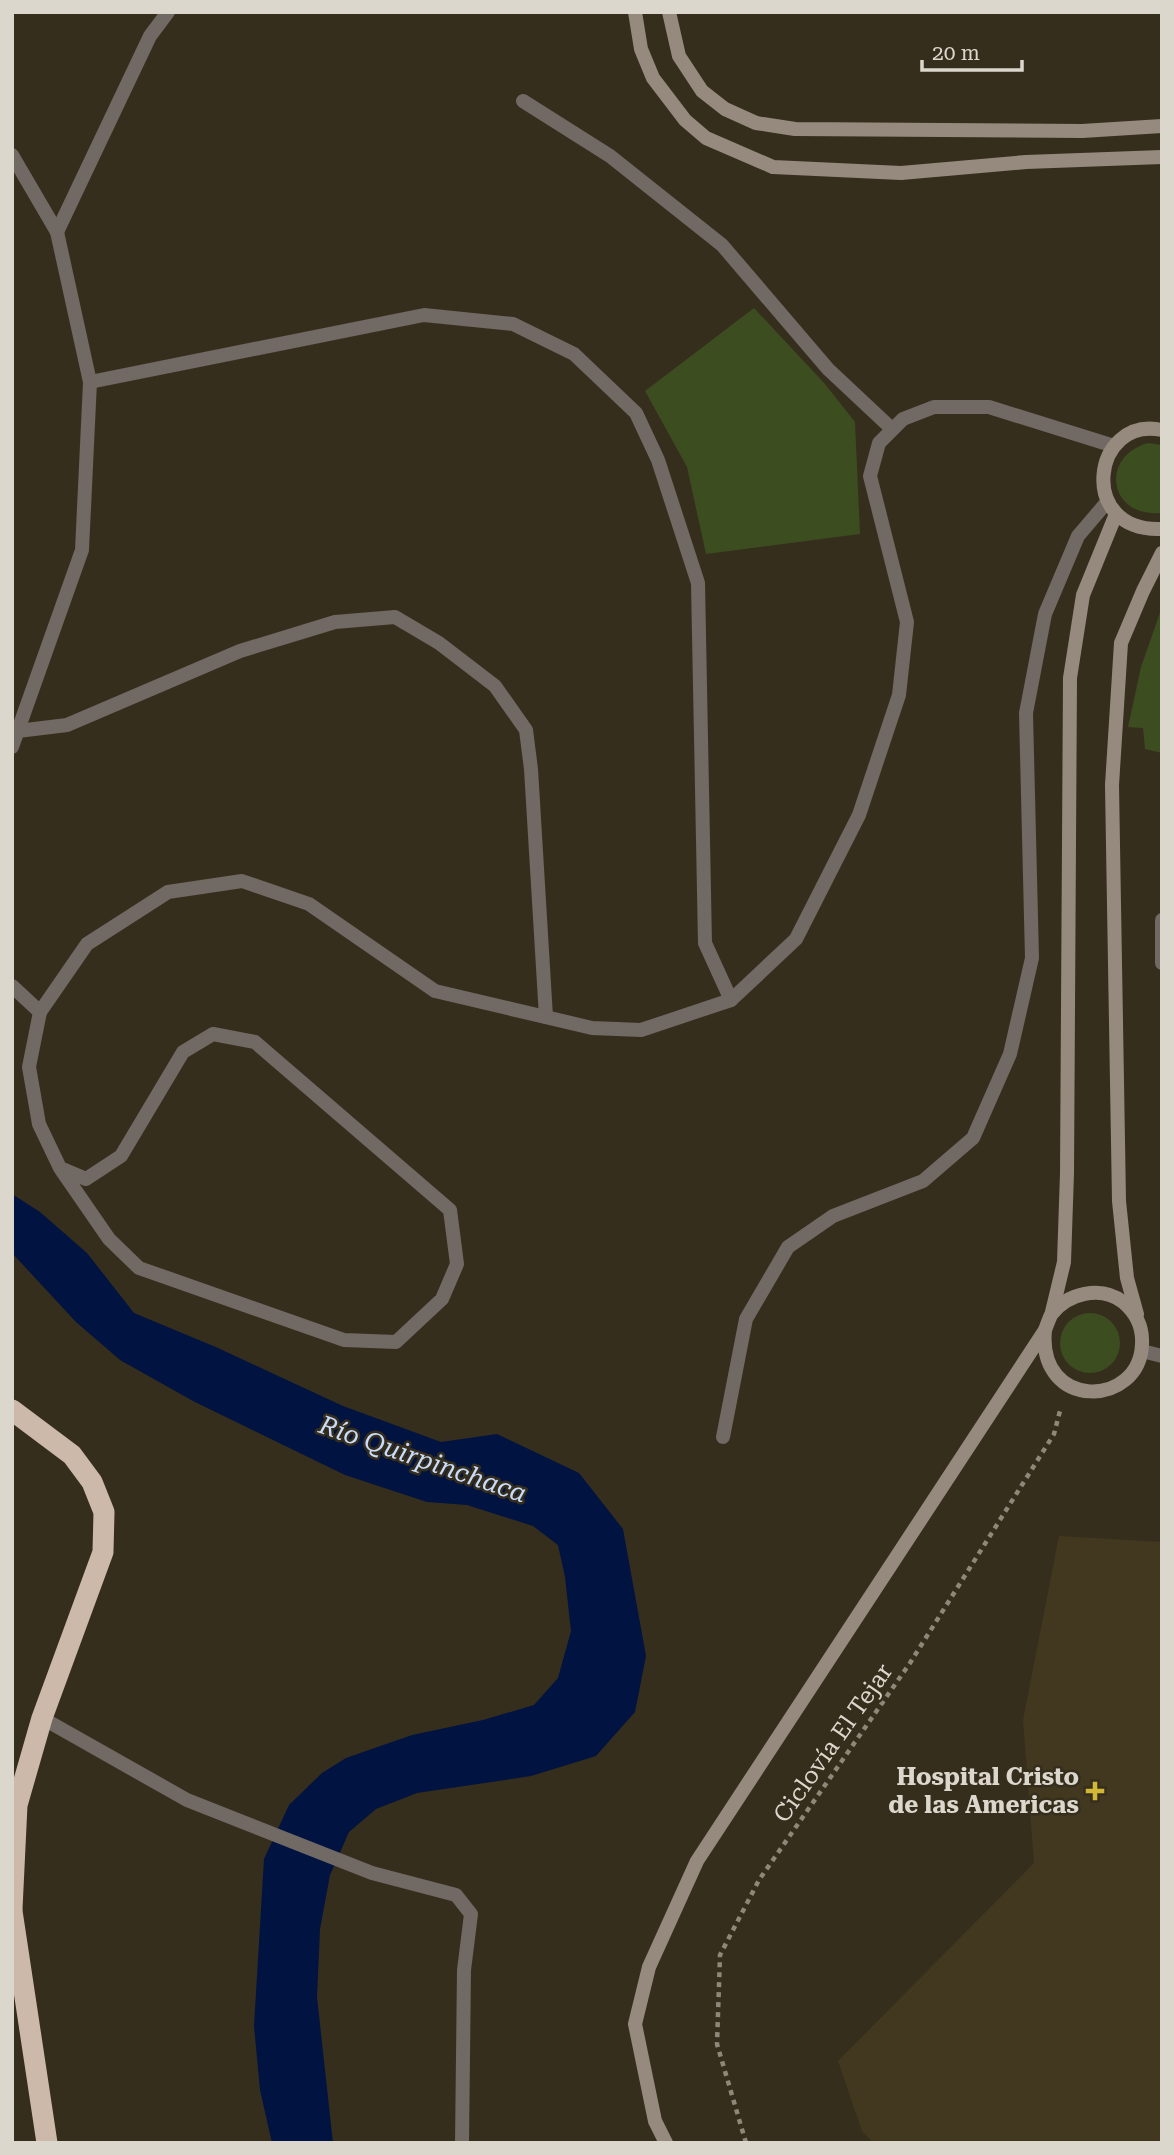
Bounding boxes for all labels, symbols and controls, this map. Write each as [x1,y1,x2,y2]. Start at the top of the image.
scale bar [922,28,1022,72]
text: 20 m [932,41,980,65]
water label: Río Quirpinchaca [314,1409,531,1509]
street label: Ciclovía El Tejar [768,1658,898,1828]
place label: Hospital Cristo de las Americas [888,1763,1079,1819]
marker: Hospital Cristo de las Americas [1085,1781,1105,1801]

